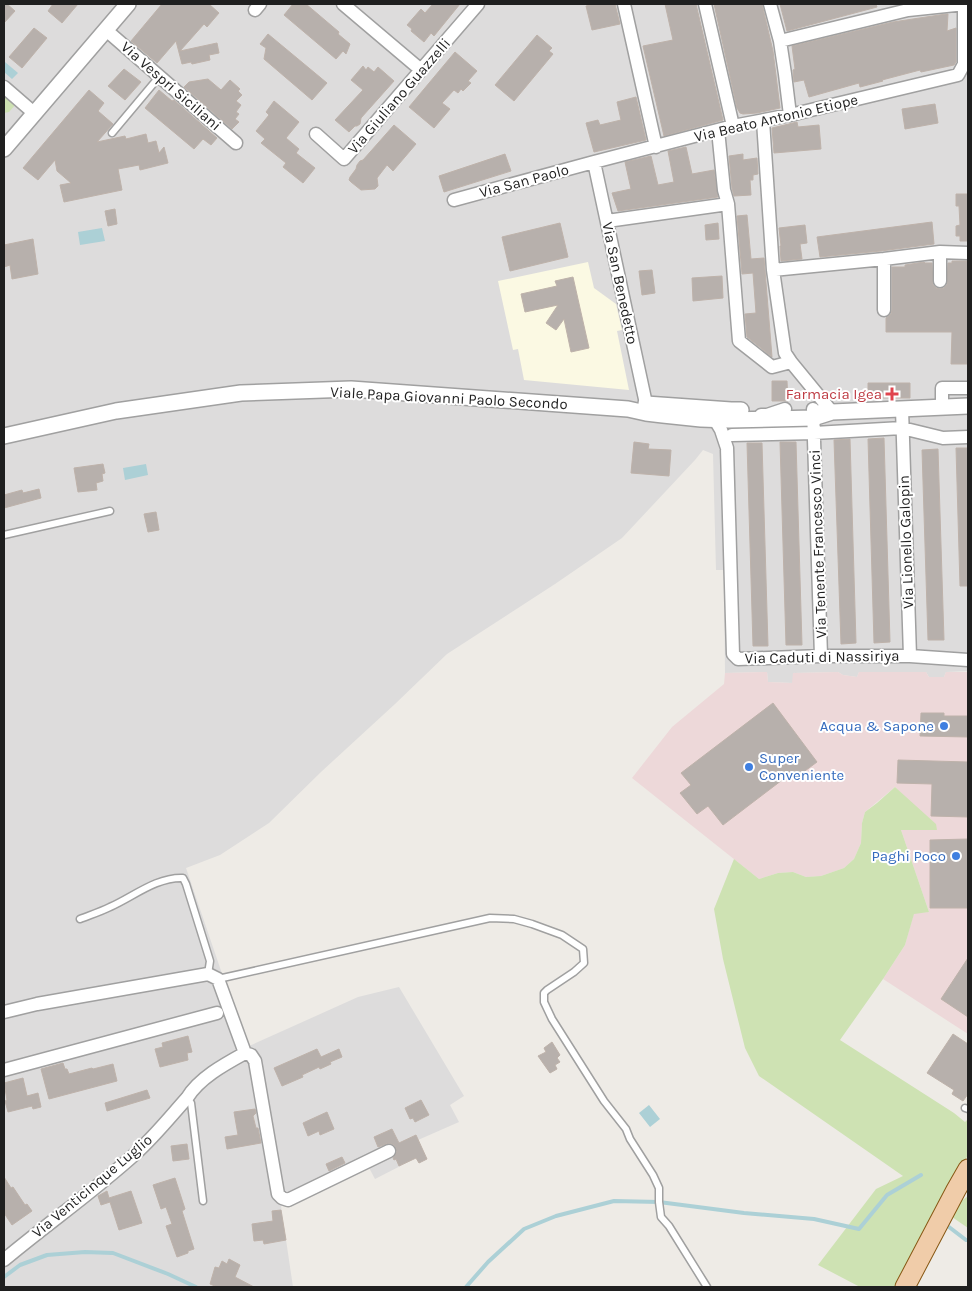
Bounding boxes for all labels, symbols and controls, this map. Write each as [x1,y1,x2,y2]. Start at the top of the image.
street label: Via Giuliano Guazzelli [344,34,454,158]
street label: Via Vespri Siciliani [117,38,225,134]
street label: Via Beato Antonio Etiope [692,90,860,146]
street label: Via San Paolo [477,160,571,202]
street label: Via San Benedetto [598,220,642,346]
street label: Viale Papa Giovanni Paolo Secondo [330,383,568,413]
place label: Farmacia Igea [786,385,882,403]
marker: Farmacia Igea [886,388,898,400]
street label: Via Tenente Francesco Vinci [806,449,830,639]
street label: Via Lionello Galopin [895,475,917,609]
street label: Via Caduti di Nassiriya [745,647,899,667]
place label: Acqua & Sapone [820,717,934,735]
marker: Acqua & Sapone [938,720,950,732]
place label: Super Conveniente [759,749,844,784]
marker: Super Conveniente [743,761,755,773]
place label: Paghi Poco [871,847,946,865]
marker: Paghi Poco [950,850,962,862]
street label: Via Venticinque Luglio [28,1130,156,1242]

